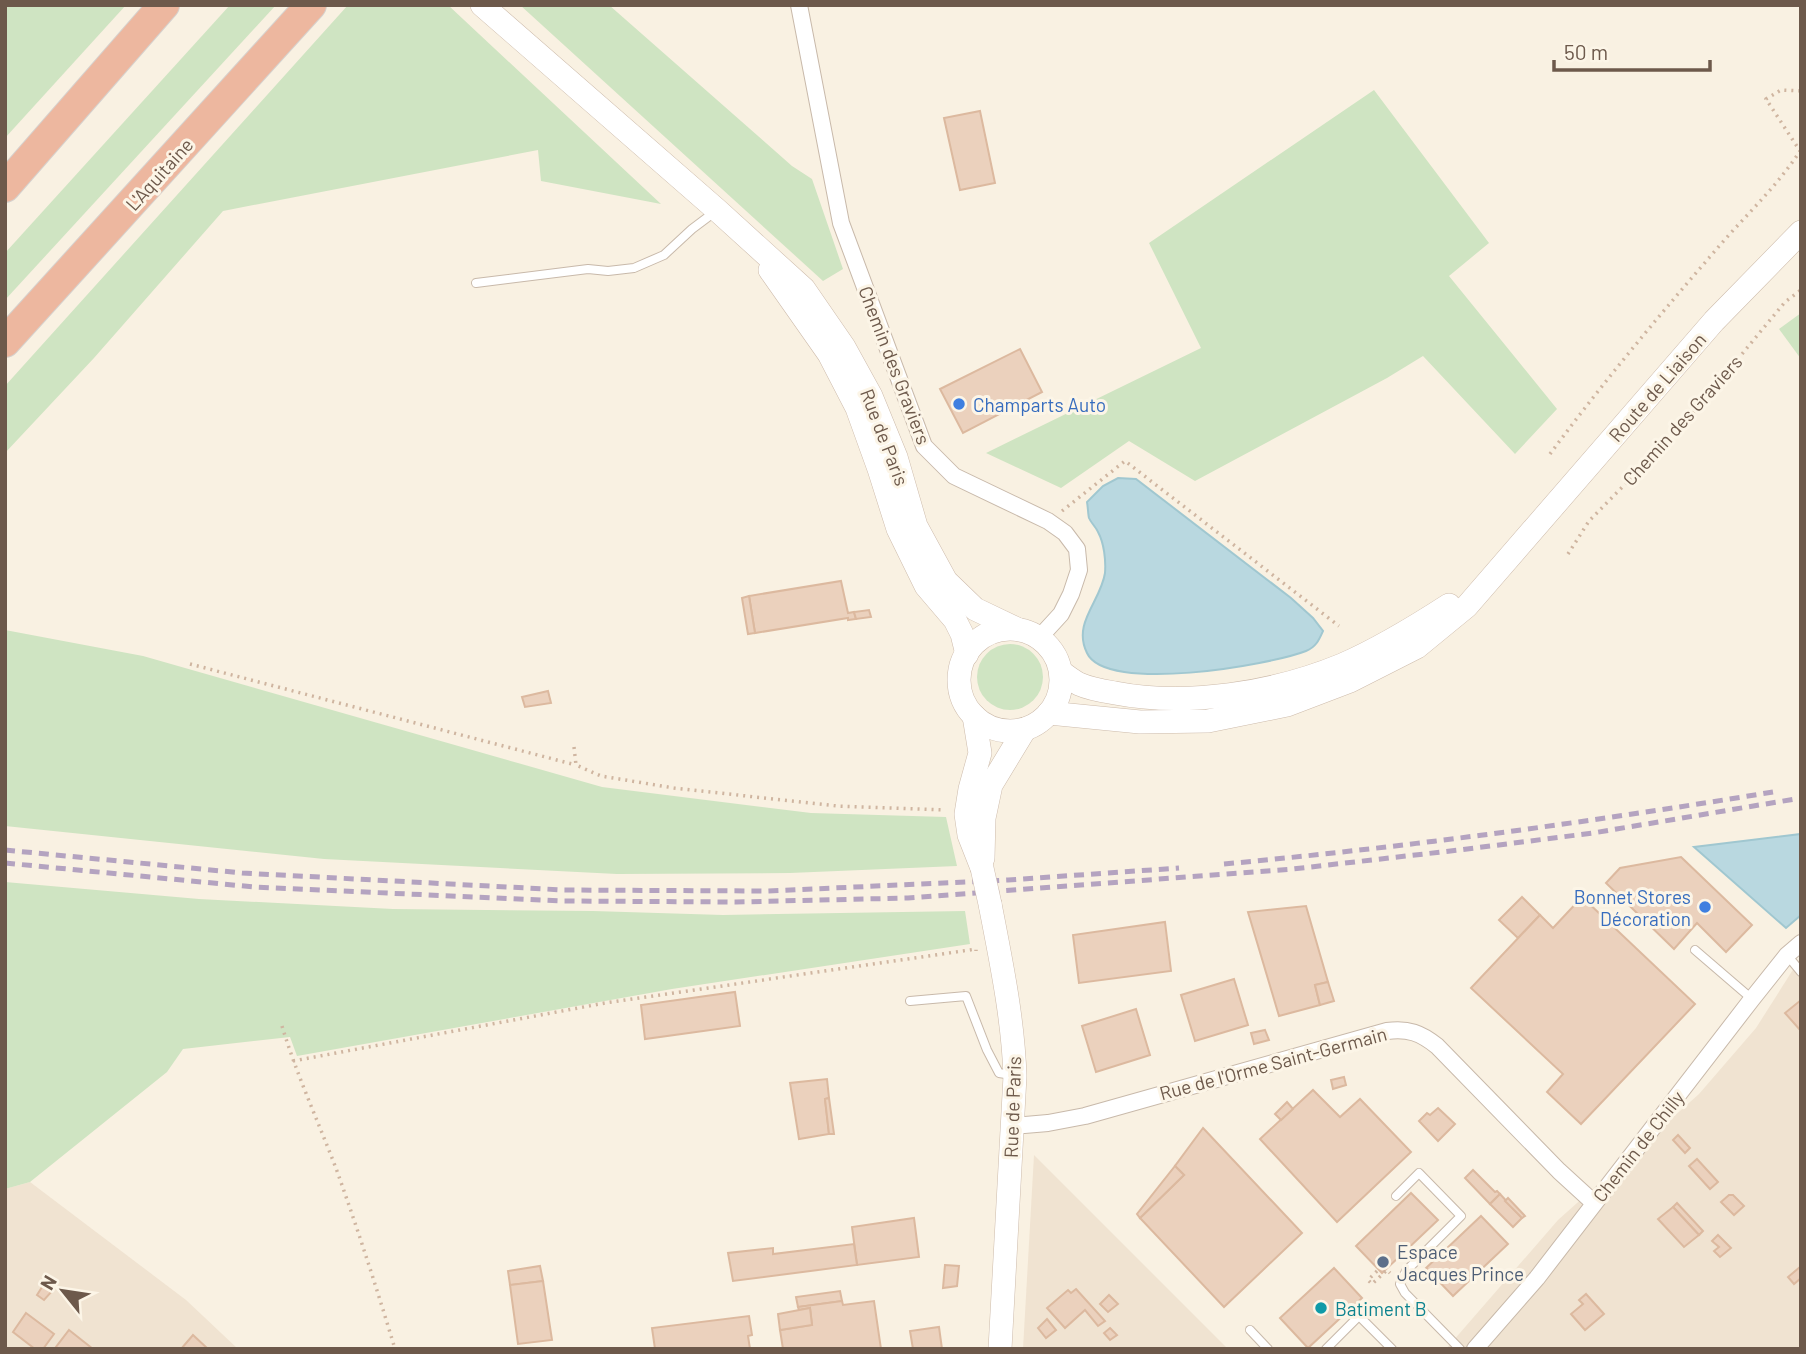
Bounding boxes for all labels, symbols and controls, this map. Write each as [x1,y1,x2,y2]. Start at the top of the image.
scale bar [1554,28,1710,72]
text: 50 m [1564,39,1608,64]
street label: L'Aquitaine [120,133,198,215]
street label: Chemin des Graviers [854,283,936,447]
street label: Route de Liaison [1603,328,1711,446]
street label: Chemin des Graviers [1617,350,1747,490]
street label: Rue de Paris [856,385,914,489]
place label: Champarts Auto [973,393,1106,416]
marker: Champarts Auto [951,396,967,412]
place label: Bonnet Stores Décoration [1574,885,1691,930]
marker: Bonnet Stores Décoration [1697,899,1713,915]
street label: Rue de l'Orme Saint-Germain [1157,1022,1389,1104]
street label: Rue de Paris [999,1056,1025,1158]
street label: Chemin de Chilly [1587,1086,1689,1206]
place label: Espace Jacques Prince [1397,1240,1524,1285]
marker: Espace Jacques Prince [1375,1254,1391,1270]
north arrow [28,1256,98,1326]
text: N [35,1271,61,1293]
place label: Batiment B [1335,1297,1427,1320]
marker: Batiment B [1313,1300,1329,1316]

